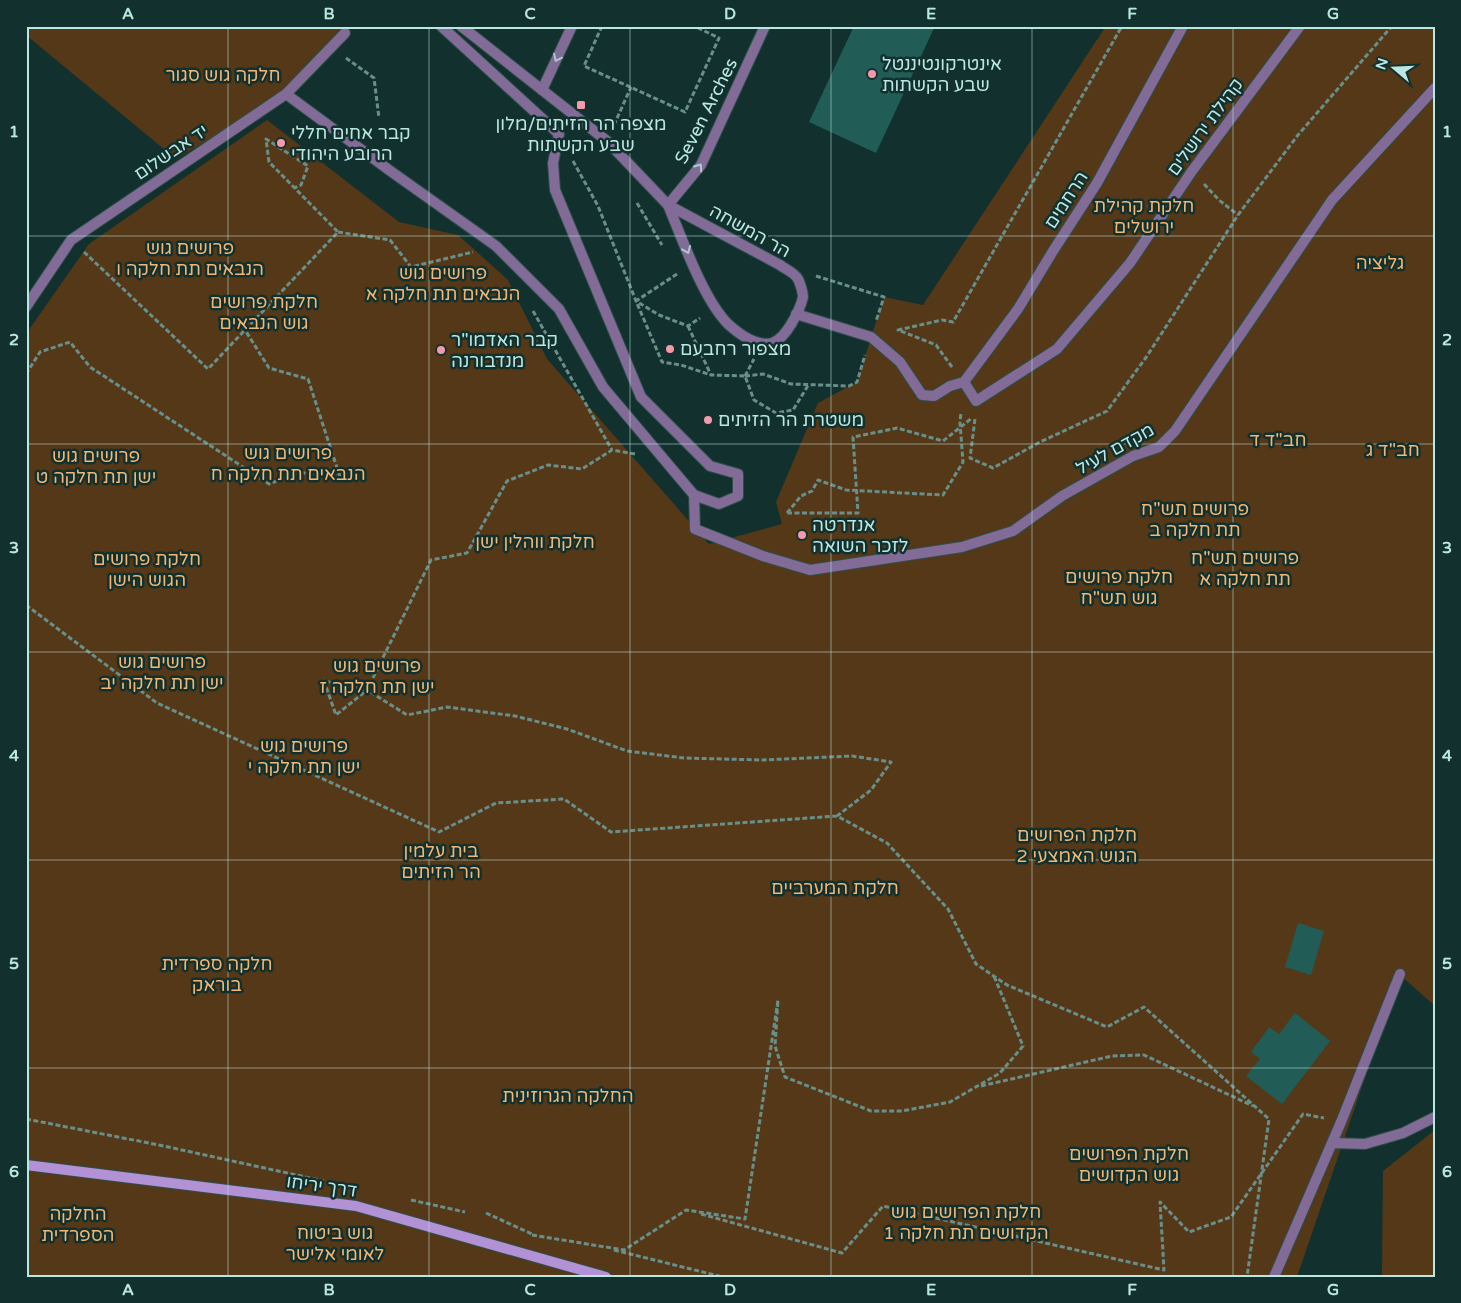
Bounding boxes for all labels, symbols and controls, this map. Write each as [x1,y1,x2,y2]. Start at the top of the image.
text: A [122,4,134,24]
text: B [323,4,335,24]
text: C [524,4,536,24]
text: D [724,4,736,24]
text: E [926,4,936,24]
text: F [1127,4,1137,24]
text: G [1327,4,1339,24]
north arrow [1368,42,1418,92]
one-way arrow [553,53,563,62]
place label: אינטרקונטיננטל שבע הקשתות [882,53,1002,96]
street label: Seven Arches [670,54,742,168]
text: N [1372,56,1392,72]
park label: חלקה גוש סגור [165,64,281,86]
marker: אינטרקונטיננטל שבע הקשתות [866,68,878,80]
street label: קהילת ירושלים [1162,74,1248,180]
marker: מצפה הר הזיתים/מלון שבע הקשתות [575,99,587,111]
place label: מצפה הר הזיתים/מלון שבע הקשתות [496,113,666,156]
street label: יד אבשלום [130,119,212,185]
text: 1 [9,122,19,142]
place label: קבר אחים חללי הרובע היהודי [291,122,411,165]
text: 1 [1442,122,1452,142]
marker: קבר אחים חללי הרובע היהודי [275,137,287,149]
one-way arrow [693,163,702,173]
street label: הרחמים [1039,167,1093,233]
park label: חלקת קהילת ירושלים [1094,195,1194,238]
street label: הר המשחה [706,200,794,262]
park label: פרושים גוש הנבאים תת חלקה ו [116,237,264,280]
one-way arrow [681,245,692,254]
park label: גליציה [1356,252,1404,274]
park label: פרושים גוש הנבאים תת חלקה א [366,262,520,305]
park label: חלקת פרושים גוש הנבאים [210,291,318,334]
place label: קבר האדמו"ר מנדבורנה [451,329,558,372]
text: 2 [9,330,19,350]
text: 2 [1442,330,1452,350]
place label: מצפור רחבעם [680,338,791,360]
marker: מצפור רחבעם [664,343,676,355]
marker: קבר האדמו"ר מנדבורנה [435,344,447,356]
place label: משטרת הר הזיתים [718,409,864,431]
marker: משטרת הר הזיתים [702,414,714,426]
street label: מקדם לעיל [1072,419,1158,479]
park label: חב"ד ד [1249,429,1307,451]
park label: חב"ד ג [1366,439,1420,461]
park label: פרושים גוש הנבאים תת חלקה ח [210,442,366,485]
park label: פרושים גוש ישן תת חלקה ט [36,445,156,488]
park label: פרושים תש"ח תת חלקה ב [1141,498,1249,541]
place label: אנדרטה לזכר השואה [812,514,908,557]
marker: אנדרטה לזכר השואה [796,529,808,541]
park label: חלקת ווהלין ישן [475,531,595,553]
text: 3 [9,538,19,558]
text: 3 [1442,538,1452,558]
park label: פרושים תש"ח תת חלקה א [1191,547,1299,590]
park label: חלקת פרושים הגוש הישן [93,548,201,591]
park label: חלקת פרושים גוש תש"ח [1065,566,1173,609]
park label: פרושים גוש ישן תת חלקה יב [100,651,224,694]
park label: פרושים גוש ישן תת חלקה ז [319,655,435,698]
park label: פרושים גוש ישן תת חלקה י [248,735,360,778]
text: 4 [9,746,19,766]
text: 4 [1442,746,1452,766]
park label: חלקת הפרושים הגוש האמצעי 2 [1017,824,1137,867]
park label: בית עלמין הר הזיתים [401,840,481,883]
park label: חלקת המערביים [771,877,899,899]
park label: חלקה ספרדית בוראק [161,953,273,996]
text: 5 [9,954,19,974]
text: 5 [1442,954,1452,974]
park label: החלקה הגרוזינית [502,1085,634,1107]
park label: חלקת הפרושים גוש הקדושים [1069,1143,1189,1186]
text: 6 [9,1162,19,1182]
text: 6 [1442,1162,1452,1182]
street label: דרך יריחו [285,1170,359,1202]
park label: חלקת הפרושים גוש הקדושים תת חלקה 1 [883,1201,1049,1244]
park label: החלקה הספרדית [41,1203,115,1246]
park label: גוש ביטוח לאומי אלישר [286,1222,384,1265]
text: A [122,1280,134,1300]
text: B [323,1280,335,1300]
text: C [524,1280,536,1300]
text: D [724,1280,736,1300]
text: E [926,1280,936,1300]
text: F [1127,1280,1137,1300]
text: G [1327,1280,1339,1300]

